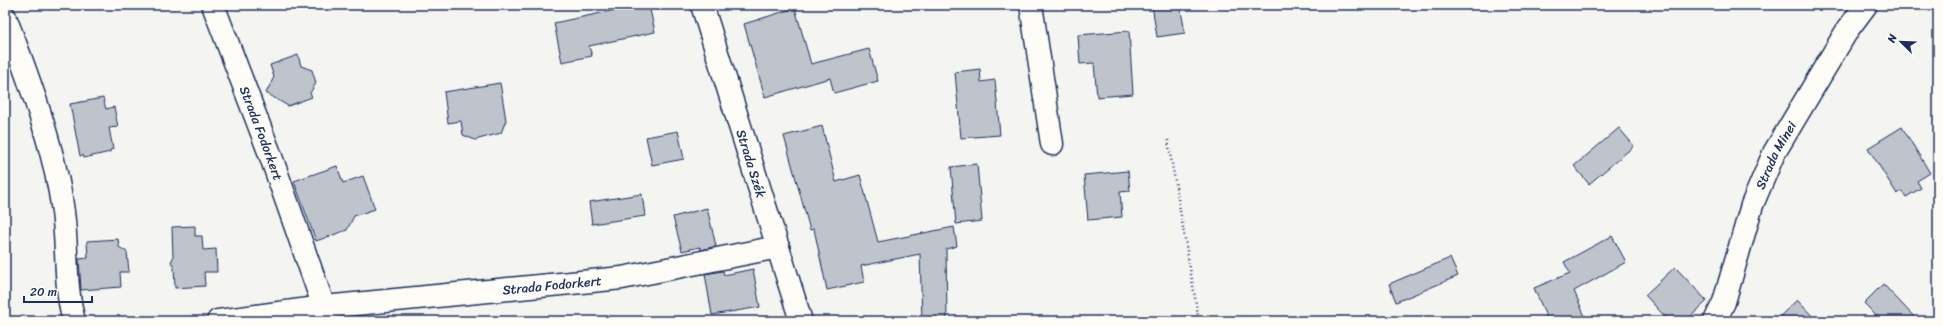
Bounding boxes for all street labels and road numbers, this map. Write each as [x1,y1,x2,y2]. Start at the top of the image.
street label: Strada Fodorkert [233,82,290,184]
street label: Strada Minei [1748,116,1802,193]
street label: Strada Szék [730,126,773,201]
street label: Strada Fodorkert [501,269,603,301]

